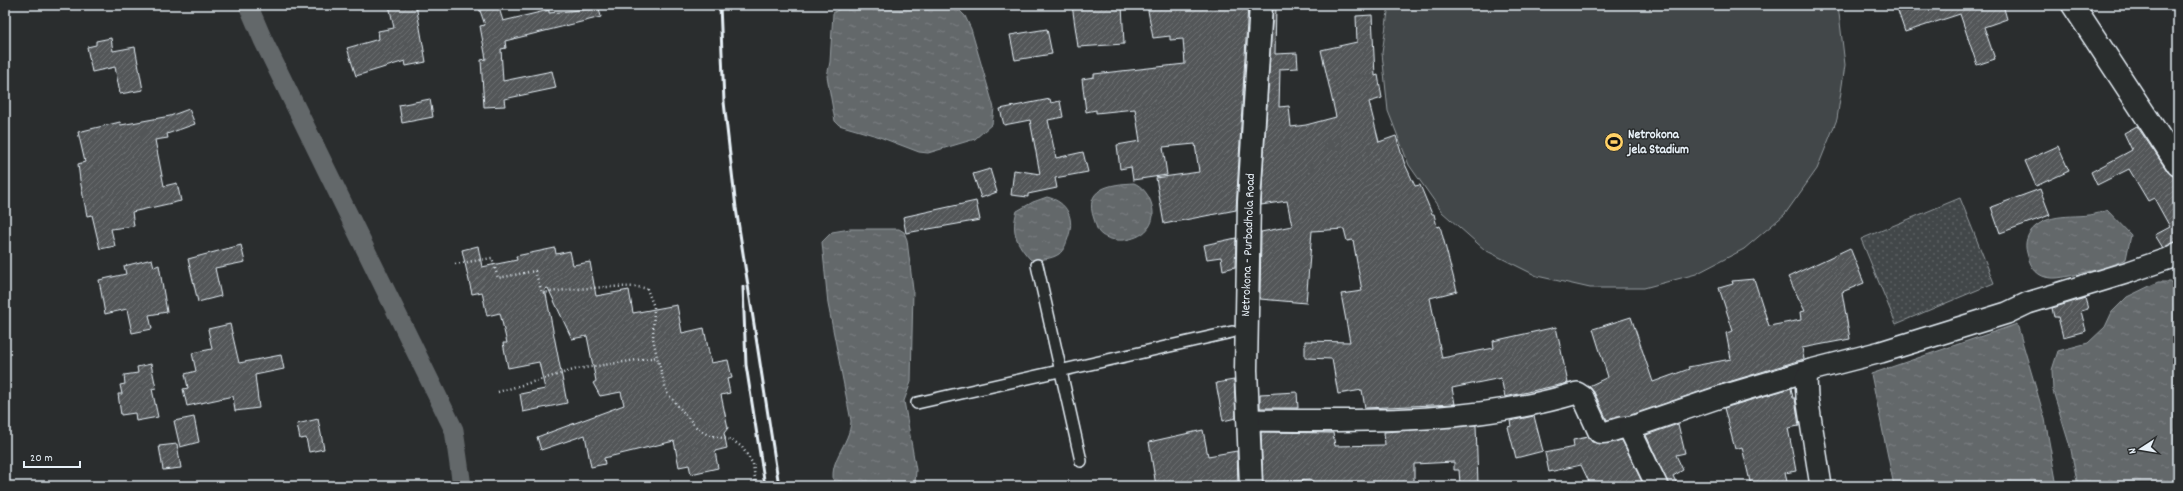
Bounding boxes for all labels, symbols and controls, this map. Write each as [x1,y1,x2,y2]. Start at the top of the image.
place label: Netrokona jela Stadium [1626,126,1689,160]
sports icon: Netrokona jela Stadium [1603,131,1625,153]
street label: Netrokona - Purbadhola Road [1237,173,1261,317]
north arrow [2121,429,2161,469]
scale bar [24,443,80,469]
text: N [2125,446,2142,455]
text: 20 m [30,450,53,467]

